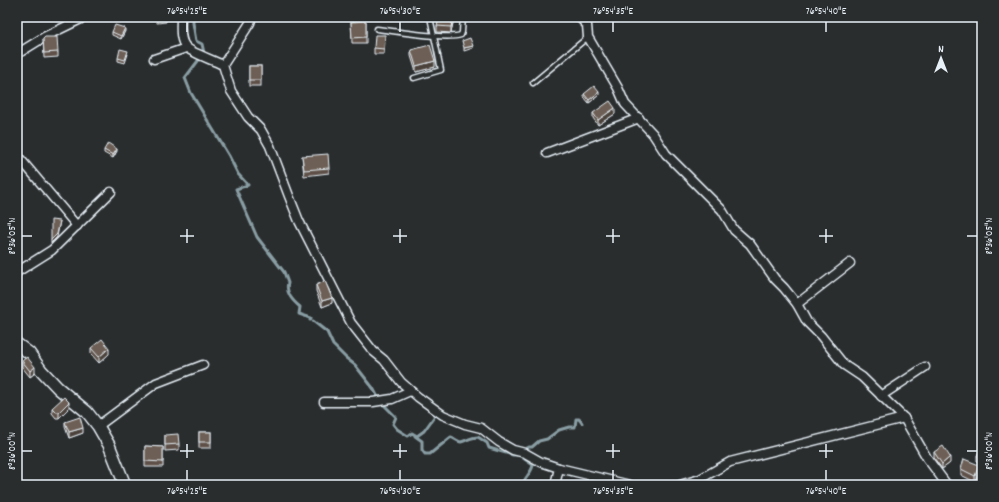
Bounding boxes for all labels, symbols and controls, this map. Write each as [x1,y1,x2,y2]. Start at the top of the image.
text: 76°54'25"E [167,5,207,19]
text: 76°54'30"E [380,5,421,19]
text: 76°54'35"E [593,5,633,19]
text: 76°54'40"E [806,5,847,19]
north arrow [921,38,961,78]
text: N [938,42,944,58]
text: 8°36'05"N [6,217,20,255]
text: 8°36'05"N [983,217,997,255]
text: 8°36'00"N [6,432,20,470]
text: 8°36'00"N [983,432,997,470]
text: 76°54'25"E [167,485,207,499]
text: 76°54'30"E [380,485,421,499]
text: 76°54'35"E [593,485,633,499]
text: 76°54'40"E [806,485,847,499]

